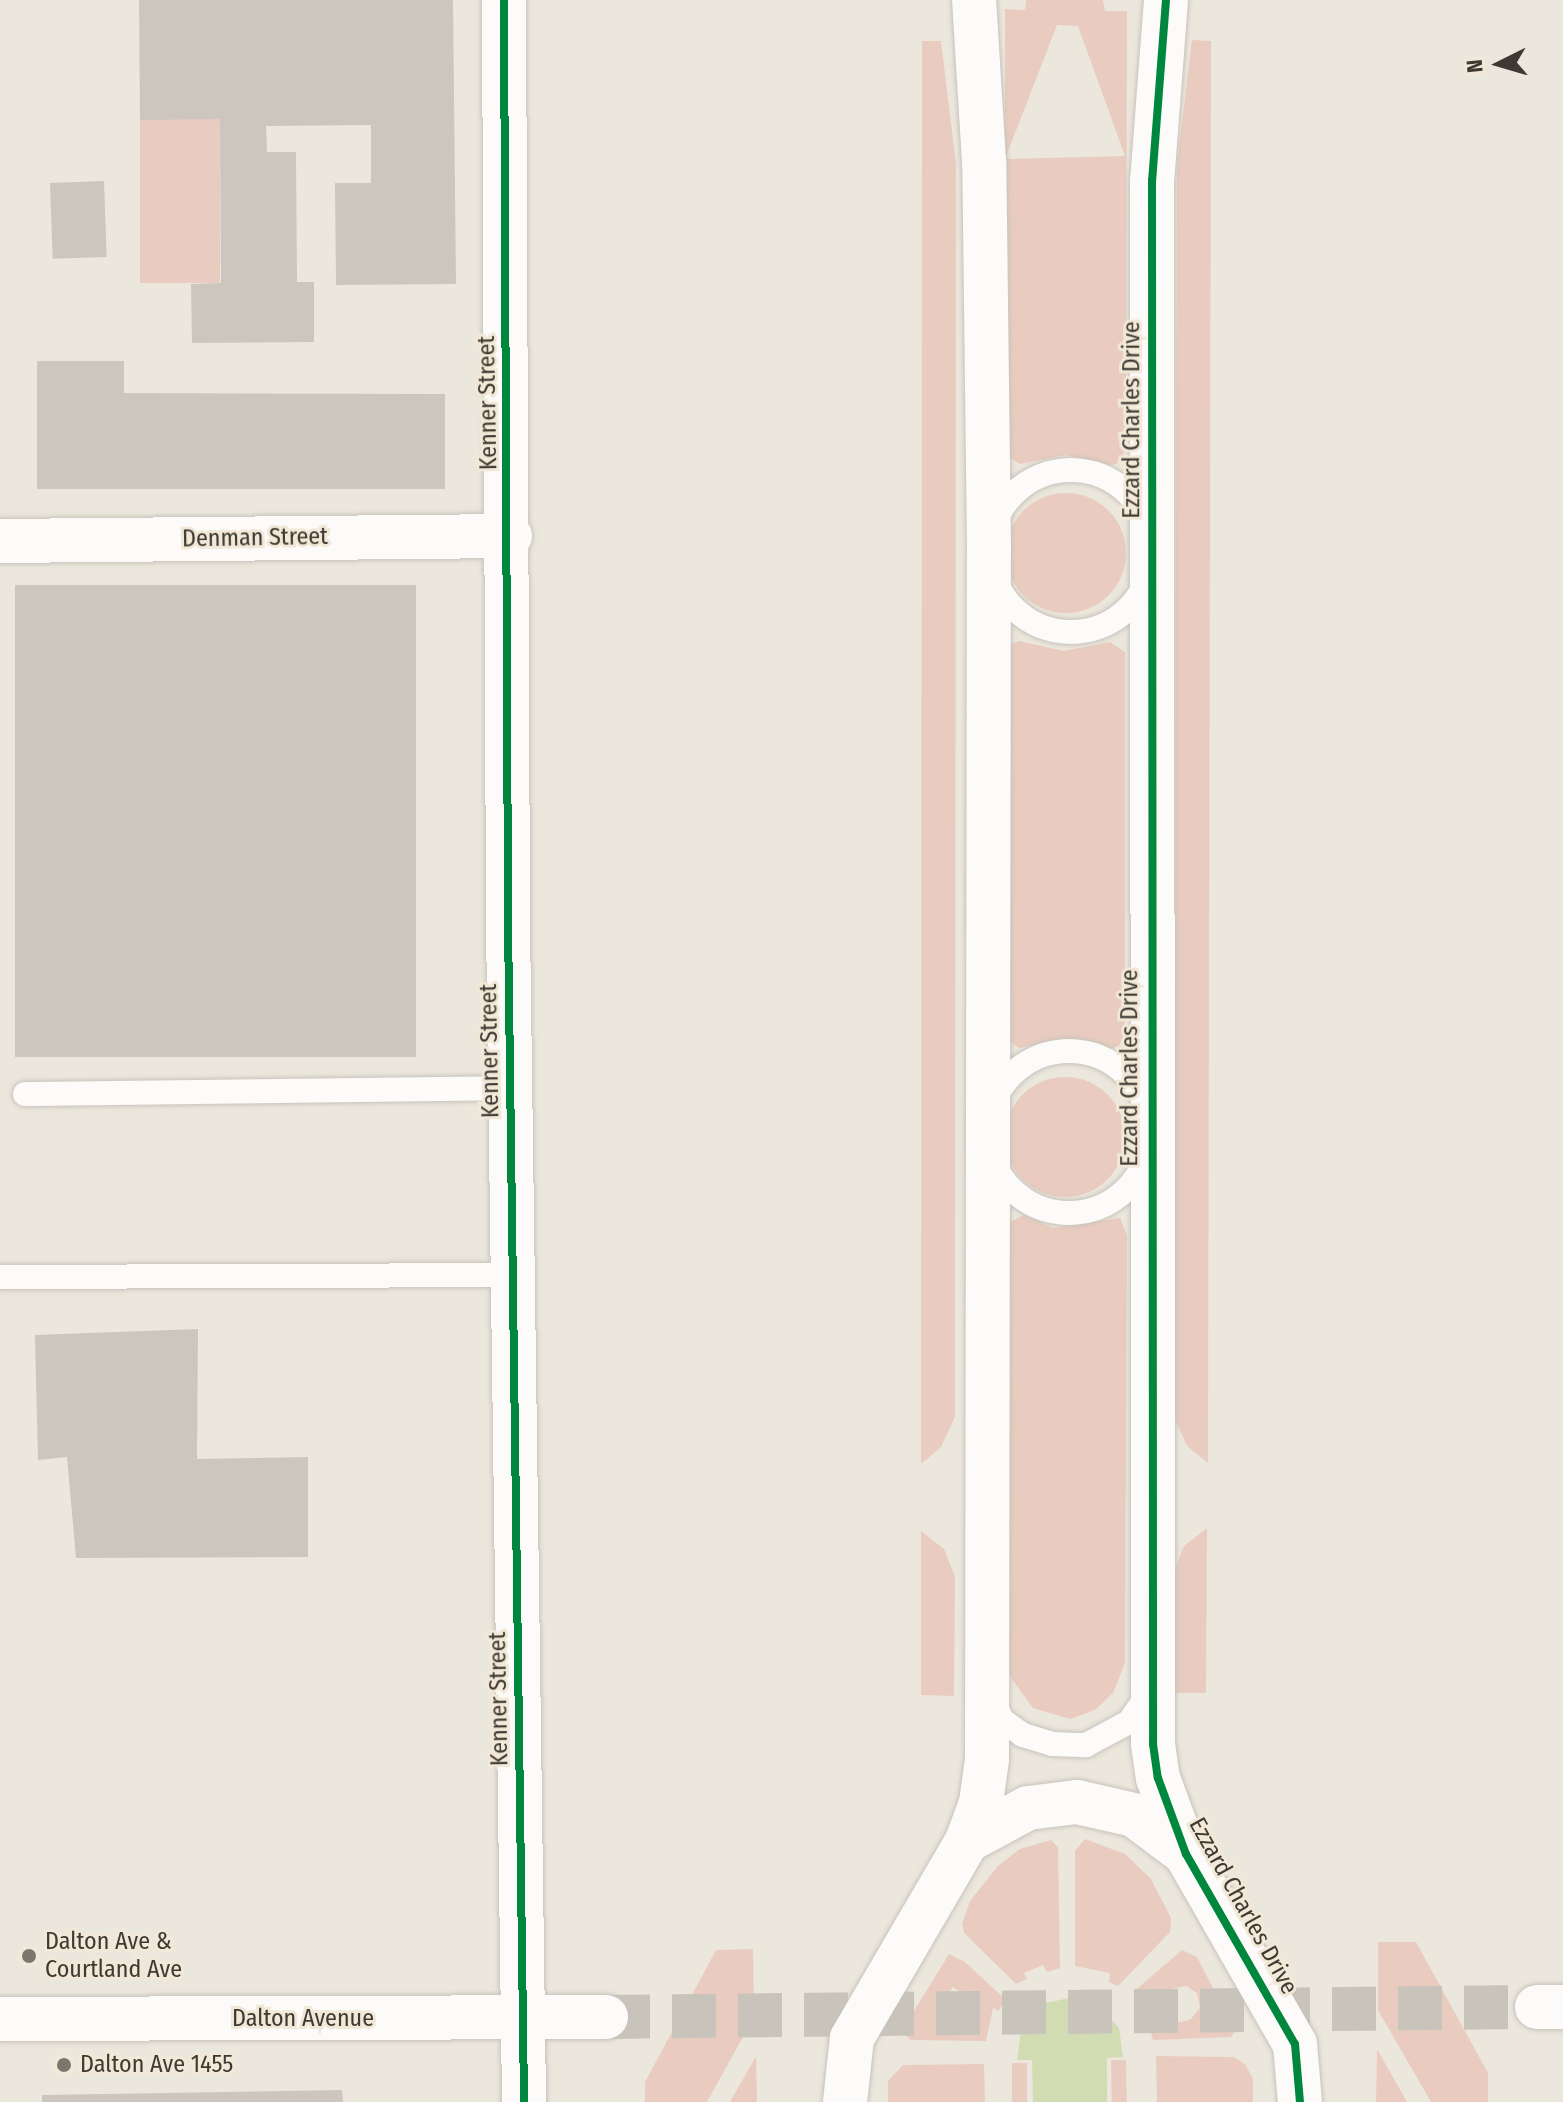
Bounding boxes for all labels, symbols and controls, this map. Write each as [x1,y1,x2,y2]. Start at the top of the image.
north arrow [1459,24,1539,104]
text: N [1461,58,1489,74]
street label: Ezzard Charles Drive [1118,321,1146,519]
street label: Kenner Street [472,336,504,470]
street label: Denman Street [182,522,328,554]
street label: Ezzard Charles Drive [1116,969,1144,1167]
street label: Kenner Street [474,984,506,1118]
street label: Kenner Street [483,1632,515,1766]
street label: Ezzard Charles Drive [1183,1813,1303,1999]
place label: Dalton Ave & Courtland Ave [45,1928,182,1984]
marker: Dalton Ave & Courtland Ave [20,1947,38,1965]
street label: Dalton Avenue [232,2005,374,2033]
place label: Dalton Ave 1455 [80,2051,233,2079]
marker: Dalton Ave 1455 [55,2056,73,2074]

